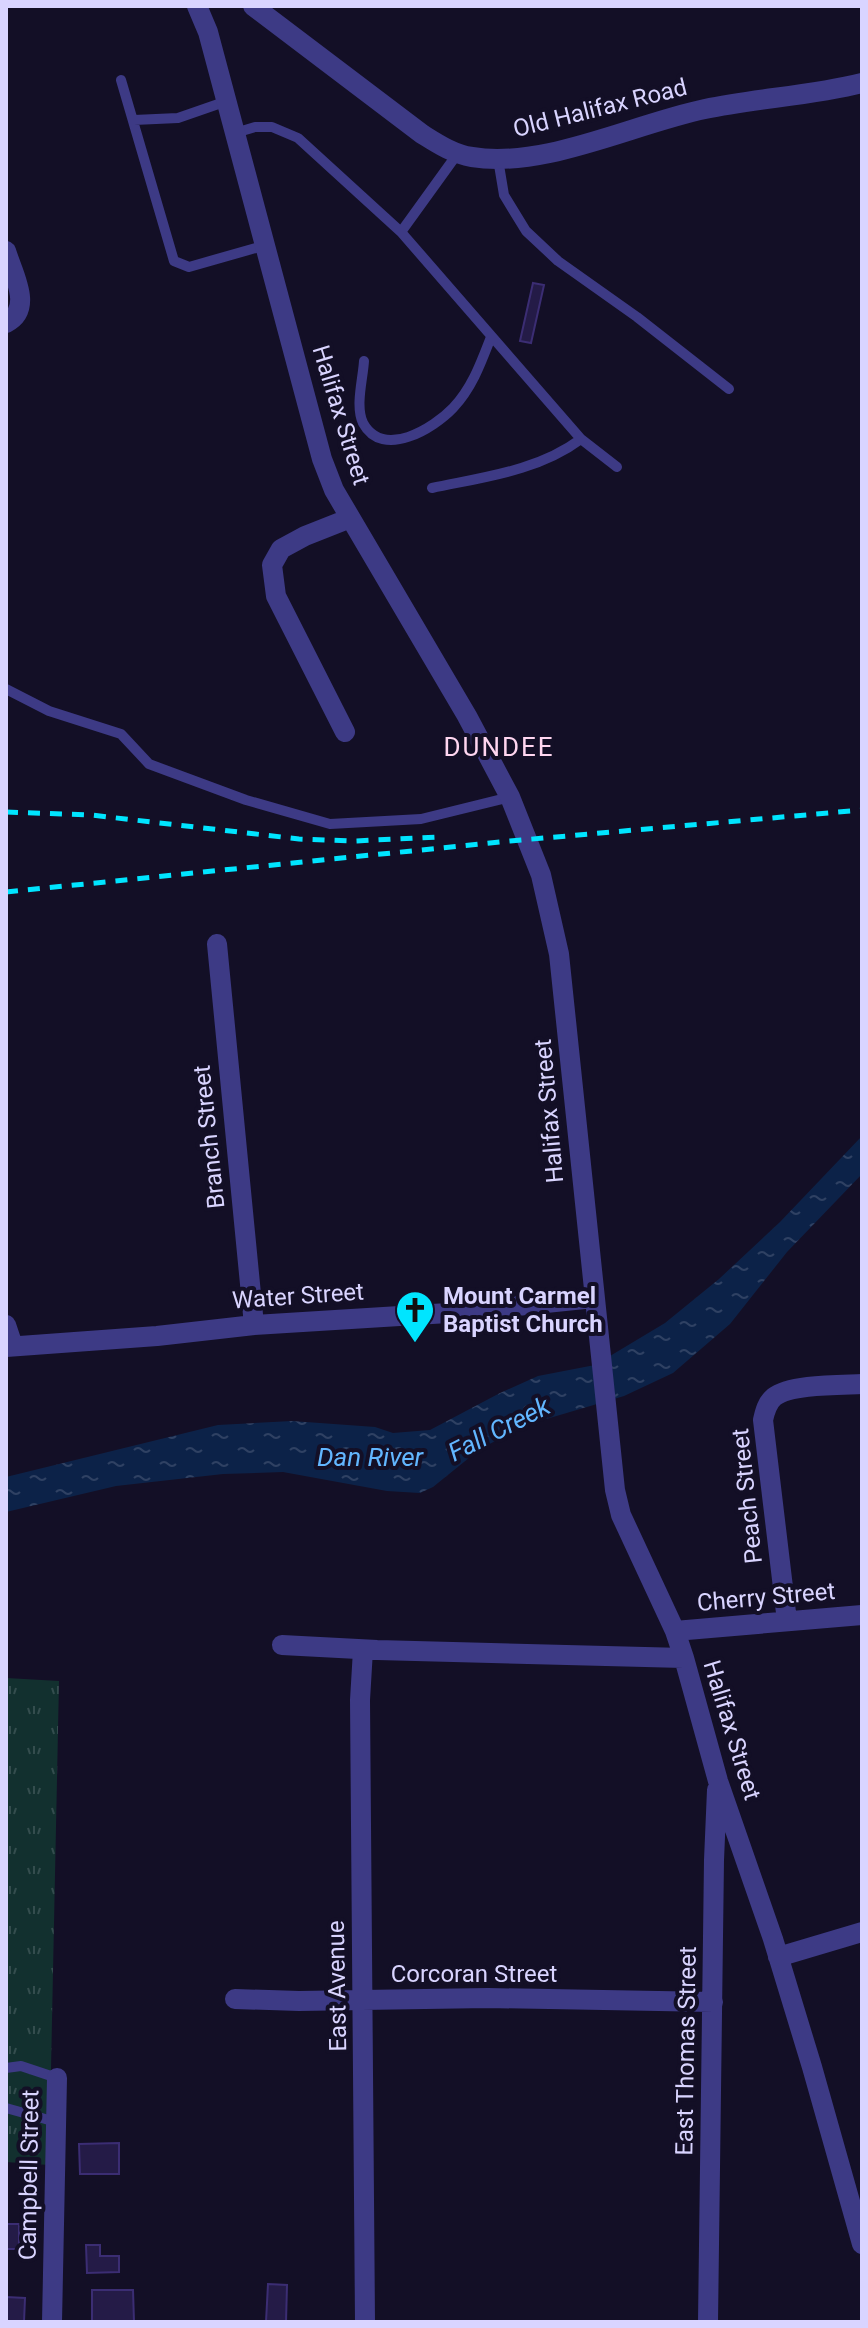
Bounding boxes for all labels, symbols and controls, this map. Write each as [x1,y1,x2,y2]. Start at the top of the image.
street label: Old Halifax Road [510,73,690,143]
street label: Halifax Street [306,342,376,488]
district label: DUNDEE [443,732,555,762]
street label: Halifax Street [529,1038,569,1184]
street label: Branch Street [188,1064,230,1210]
street label: Water Street [231,1277,365,1315]
place label: Mount Carmel Baptist Church [443,1282,603,1338]
church icon: Mount Carmel Baptist Church [394,1289,436,1344]
water label: Fall Creek [443,1390,556,1467]
street label: Peach Street [726,1427,768,1565]
water label: Dan River [317,1442,425,1472]
street label: Cherry Street [696,1577,836,1617]
street label: Halifax Street [697,1657,767,1803]
street label: East Avenue [322,1920,352,2052]
street label: East Thomas Street [670,1946,702,2156]
street label: Corcoran Street [391,1960,558,1988]
street label: Campbell Street [14,2089,44,2260]

